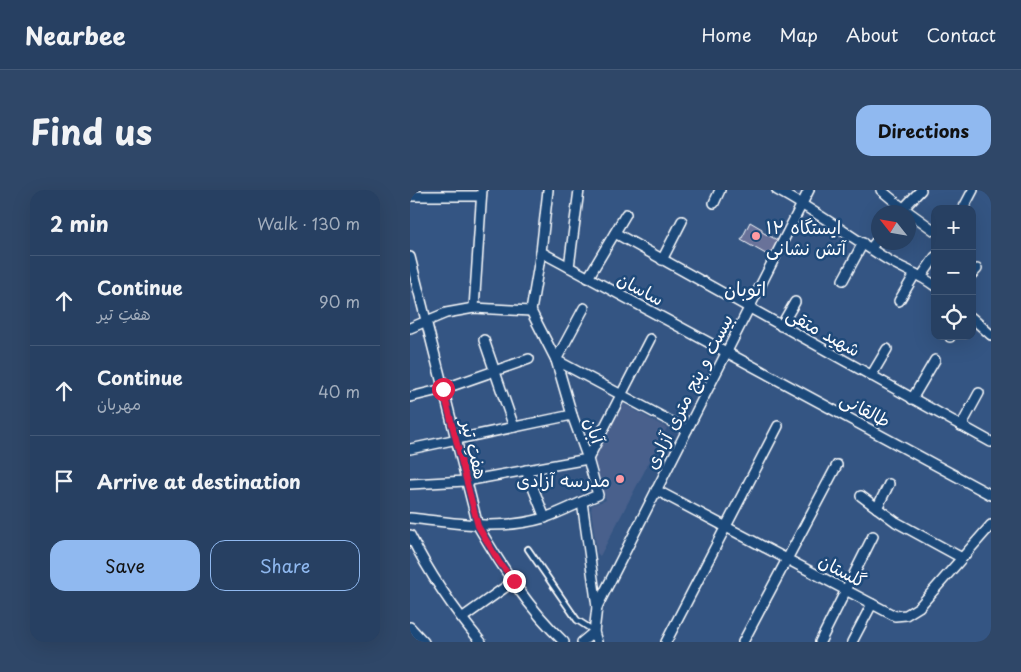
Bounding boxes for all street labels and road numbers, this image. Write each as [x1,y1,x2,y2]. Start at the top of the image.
street label: ساسان [613,264,669,312]
street label: شهید متقی [782,300,866,362]
street label: بیست و پنج متری آزادی [637,309,739,473]
street label: طالقانی [836,385,896,433]
street label: آبان [578,413,613,448]
street label: هفتِ تیر [454,414,495,482]
street label: گلستان [814,546,872,594]

